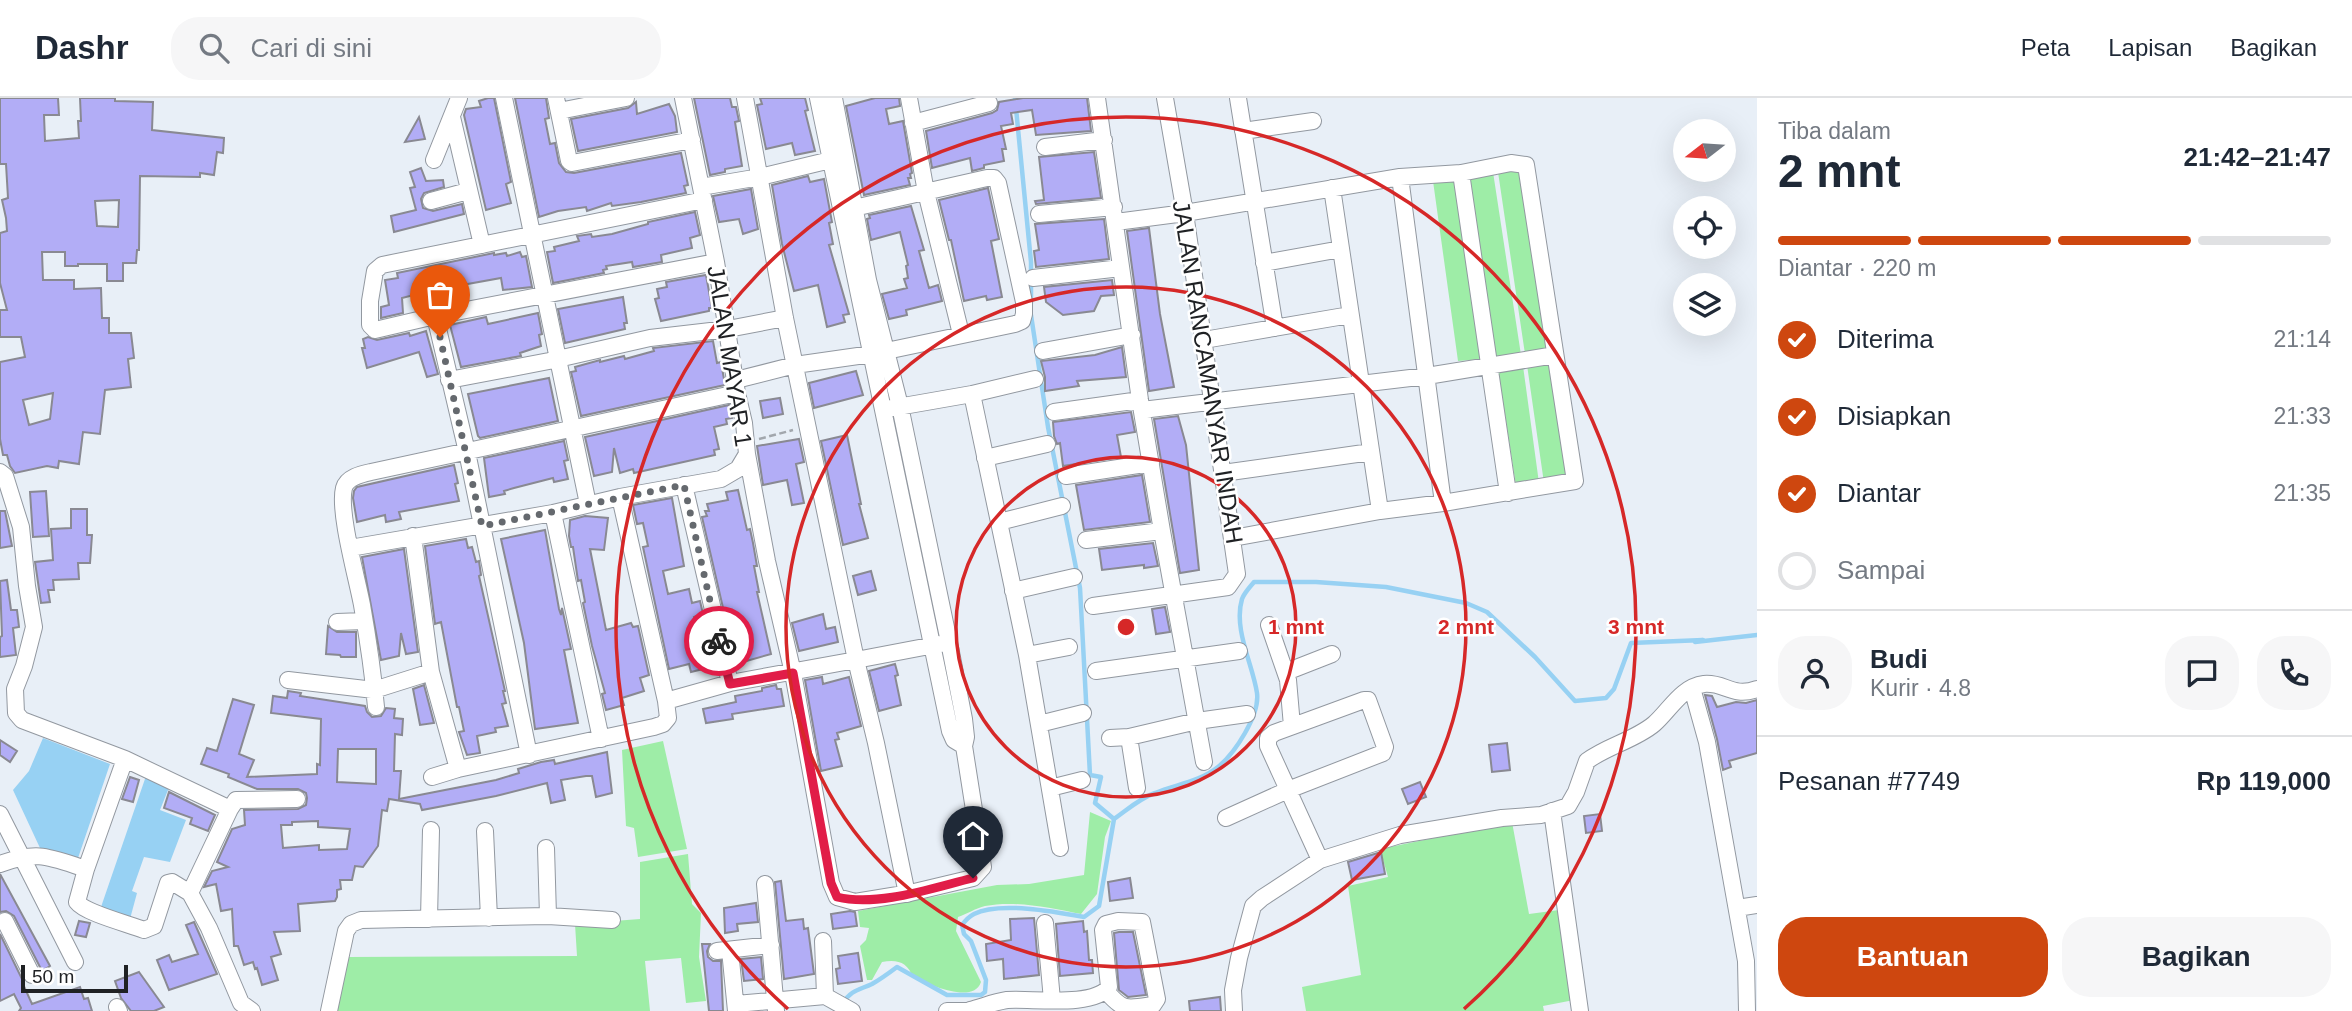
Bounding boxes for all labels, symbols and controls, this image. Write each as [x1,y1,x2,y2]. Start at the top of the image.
search box [171,17,661,80]
text: Dashr [35,29,129,66]
icon: search [195,29,233,67]
text: Cari di sini [251,33,372,63]
text: Peta [2021,34,2070,61]
text: Lapisan [2108,34,2192,61]
text: Bagikan [2230,34,2317,61]
text: Tiba dalam [1778,118,1891,144]
north arrow [1673,119,1736,182]
map controls [1673,119,1736,336]
text: 21:42–21:47 [2184,142,2331,172]
text: 2 mnt [1778,145,1901,197]
button: locate [1673,196,1736,259]
street label: JALAN RANCAMANYAR INDAH [1167,198,1249,546]
text: Diantar · 220 m [1778,255,1937,281]
street label: JALAN MAYAR 1 [702,263,758,449]
pin [410,265,470,337]
button: layers [1673,273,1736,336]
icon: bag [421,276,459,314]
icon: check [1778,321,1816,359]
text: Diterima [1837,324,1934,354]
text: 21:14 [2273,326,2331,352]
icon: check [1778,398,1816,436]
text: Disiapkan [1837,401,1951,431]
text: 21:33 [2273,403,2331,429]
icon: check [1778,475,1816,513]
text: Diantar [1837,478,1921,508]
text: 21:35 [2273,480,2331,506]
text: Sampai [1837,555,1925,585]
courier [684,606,754,676]
centre of rings [1114,615,1138,639]
text: 1 mnt [1268,615,1324,638]
text: 2 mnt [1438,615,1494,638]
text: 3 mnt [1608,615,1664,638]
icon: bike [700,622,738,660]
button: person [1778,636,1852,710]
button: chat [2165,636,2239,710]
button: phone [2257,636,2331,710]
text: Budi [1870,644,1928,674]
text: Kurir · 4.8 [1870,675,1971,701]
text: Pesanan #7749 [1778,766,1960,796]
text: Rp 119,000 [2197,766,2331,796]
pin [943,806,1003,878]
icon: home [954,817,992,855]
button: Bantuan [1778,917,2048,997]
button: Bagikan [2062,917,2331,997]
scale bar [21,962,128,994]
text: 50 m [32,966,74,987]

